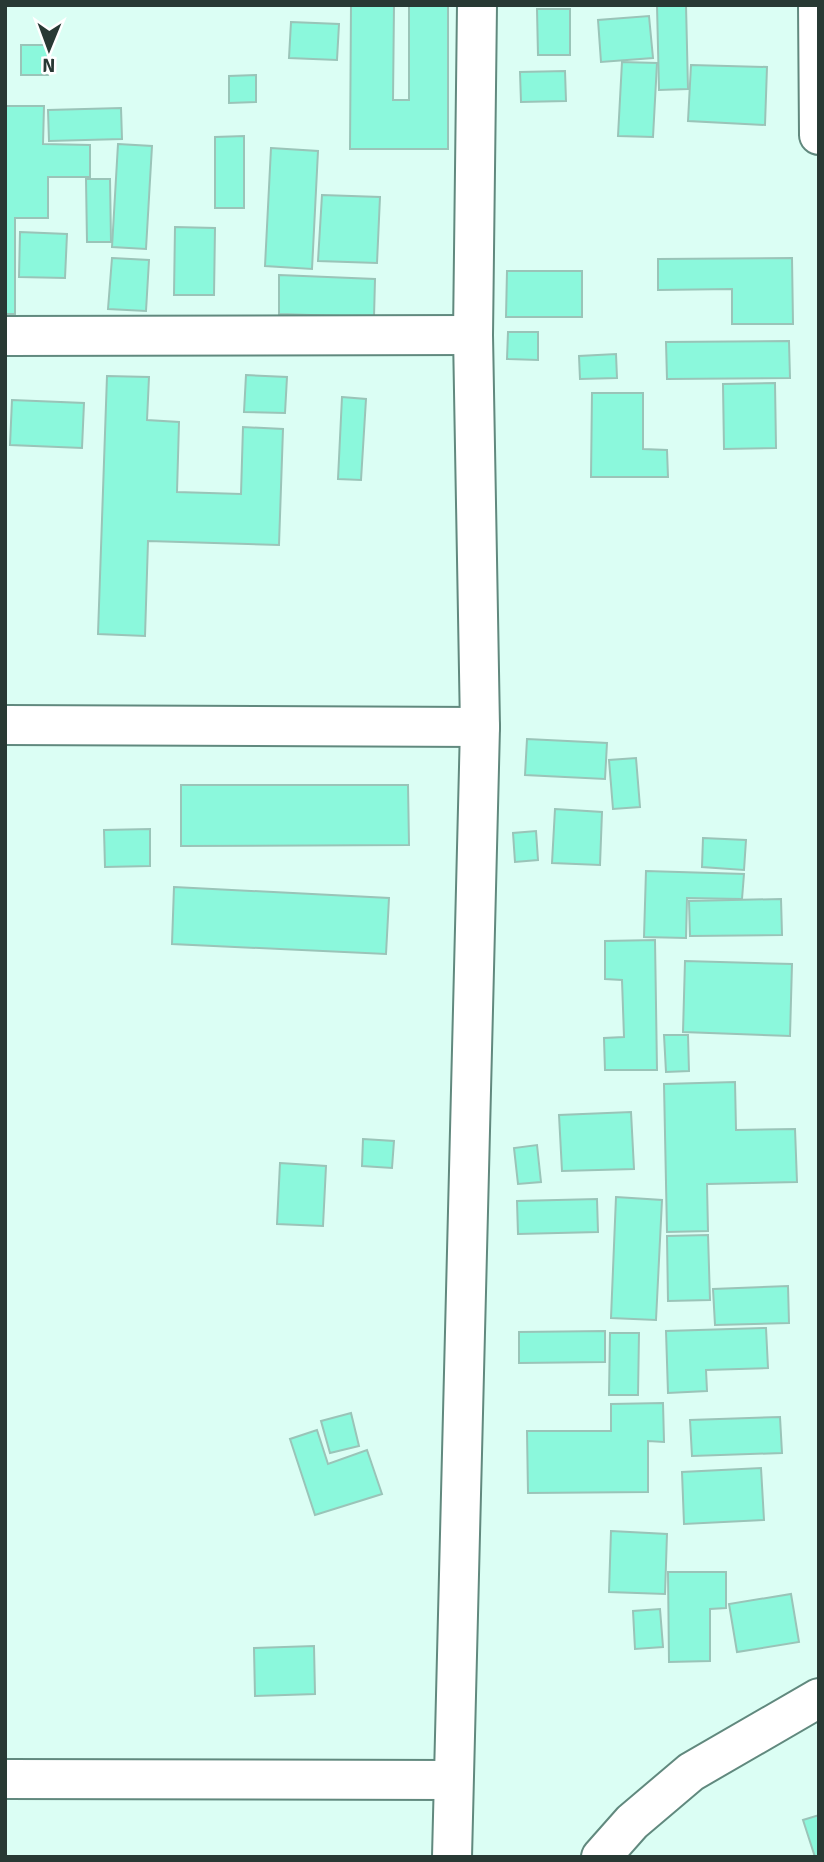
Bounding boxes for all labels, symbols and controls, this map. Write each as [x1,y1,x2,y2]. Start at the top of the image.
north arrow [14,14,84,84]
text: N [42,53,56,77]

